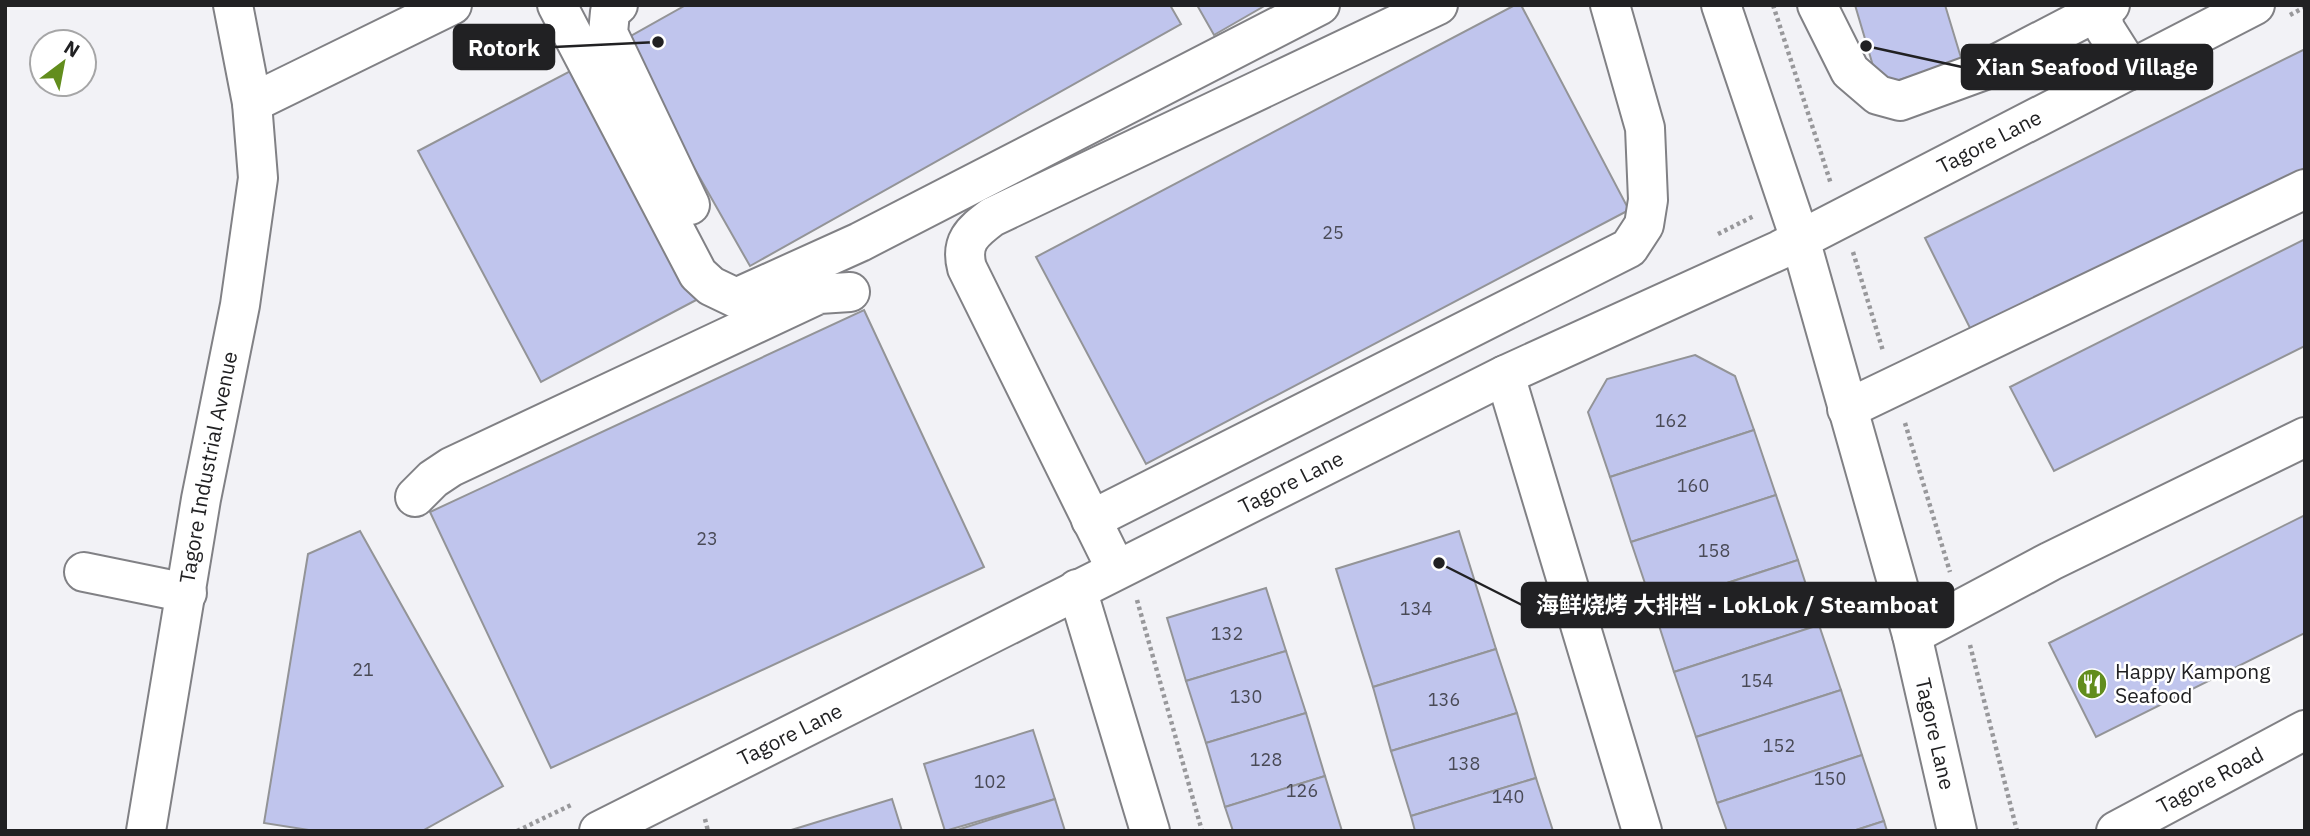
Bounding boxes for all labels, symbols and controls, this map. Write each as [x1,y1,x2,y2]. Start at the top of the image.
callout: Rotork [454,25,554,69]
north arrow [28,28,98,98]
text: Rotork [468,32,541,62]
text: N [60,35,84,62]
callout: Xian Seafood Village [1962,45,2212,89]
text: Xian Seafood Village [1976,51,2198,81]
street label: Tagore Lane [1932,103,2046,180]
house number: 25 [1322,221,1344,244]
street label: Tagore Industrial Avenue [172,349,243,585]
house number: 162 [1655,409,1687,432]
street label: Tagore Lane [1234,444,1348,520]
house number: 160 [1677,474,1709,497]
house number: 23 [696,527,718,550]
house number: 158 [1698,539,1730,562]
callout: 海鲜烧烤 大排档 - LokLok / Steamboat [1522,583,1953,627]
text: 海鲜烧烤 大排档 - LokLok / Steamboat [1536,589,1939,619]
house number: 134 [1400,597,1432,620]
house number: 132 [1211,622,1243,645]
place label: Happy Kampong Seafood [2115,657,2270,709]
house number: 21 [352,658,374,681]
restaurant icon: Happy Kampong Seafood [2075,667,2109,701]
house number: 154 [1741,669,1773,692]
street label: Tagore Lane [1909,675,1962,792]
house number: 130 [1230,685,1262,708]
house number: 136 [1428,688,1460,711]
street label: Tagore Lane [733,696,847,772]
house number: 152 [1763,734,1795,757]
street label: Tagore Road [2152,740,2268,820]
house number: 128 [1250,748,1282,771]
house number: 138 [1448,752,1480,775]
house number: 150 [1814,767,1846,790]
house number: 102 [974,770,1006,793]
house number: 126 [1286,779,1318,802]
house number: 140 [1492,785,1524,808]

